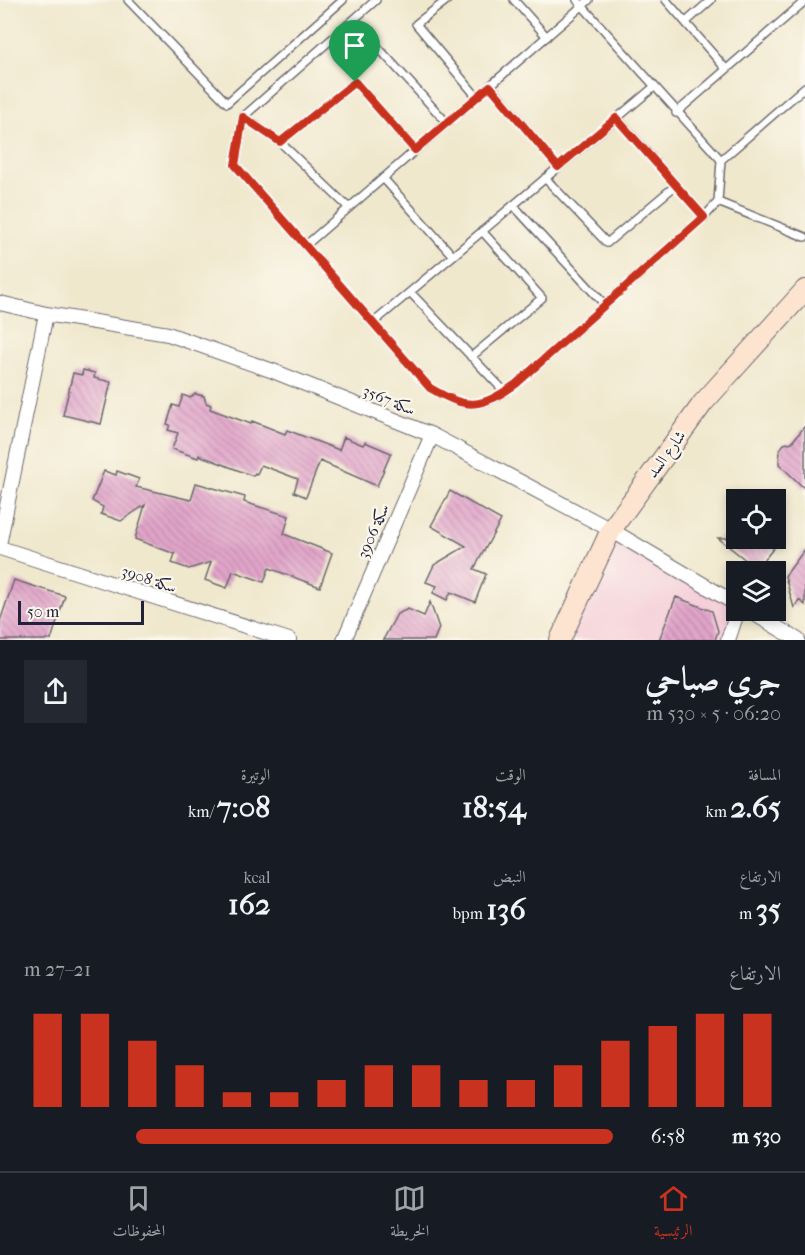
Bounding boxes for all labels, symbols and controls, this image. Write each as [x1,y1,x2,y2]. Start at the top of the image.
pin [329,20,380,82]
icon: arrive [338,29,371,62]
street label: سكة 3567 [360,381,418,419]
street label: شارع السد [642,427,693,484]
map controls [726,489,786,621]
button: locate [726,489,786,549]
street label: سكة 3906 [353,501,393,561]
street label: سكة 3908 [119,561,179,597]
button: layers [726,561,786,621]
scale bar [18,598,144,626]
text: 50 m [27,602,59,621]
button: share [24,660,87,723]
text: جري صباحي [645,660,781,699]
text: 06:20 · 5 × 530 m [647,702,781,725]
text: الوتيرة [241,765,270,784]
text: الوقت [495,765,526,784]
text: المسافة [748,765,781,784]
text: 7:08 [217,790,270,825]
text: 18:54 [462,790,526,825]
text: 2.65 [731,790,781,825]
text: /km [188,802,217,821]
text: km [706,802,731,821]
text: النبض [493,867,526,886]
text: الارتفاع [739,867,781,886]
text: kcal [243,868,270,887]
text: 162 [228,887,270,922]
text: 136 [486,892,526,927]
text: 35 [756,892,781,927]
text: bpm [453,904,486,923]
text: m [739,904,756,923]
text: 21–27 m [24,958,91,981]
text: الارتفاع [729,962,781,985]
text: 6:58 [651,1125,685,1148]
text: 530 m [732,1125,781,1148]
tab: المحفوظات [112,1182,165,1246]
tab: الخريطة [390,1182,429,1246]
tab: الرئيسية [654,1182,693,1246]

